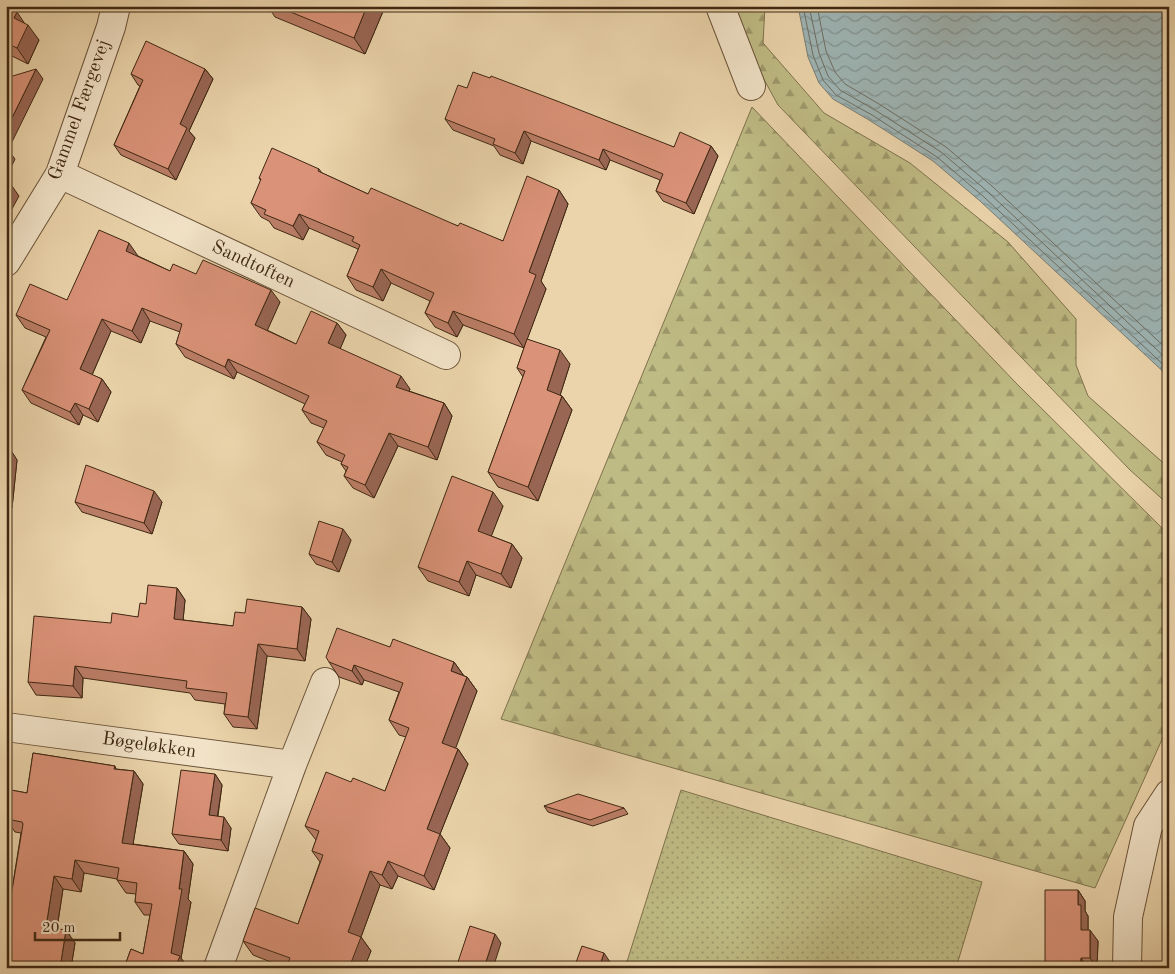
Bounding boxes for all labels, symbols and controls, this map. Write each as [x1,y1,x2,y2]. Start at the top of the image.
street label: Gammel Færgevej [46,37,114,183]
street label: Sandtoften [208,238,298,292]
street label: Bøgeløkken [101,730,197,762]
scale bar [35,909,120,941]
text: 20 m [42,921,76,936]

